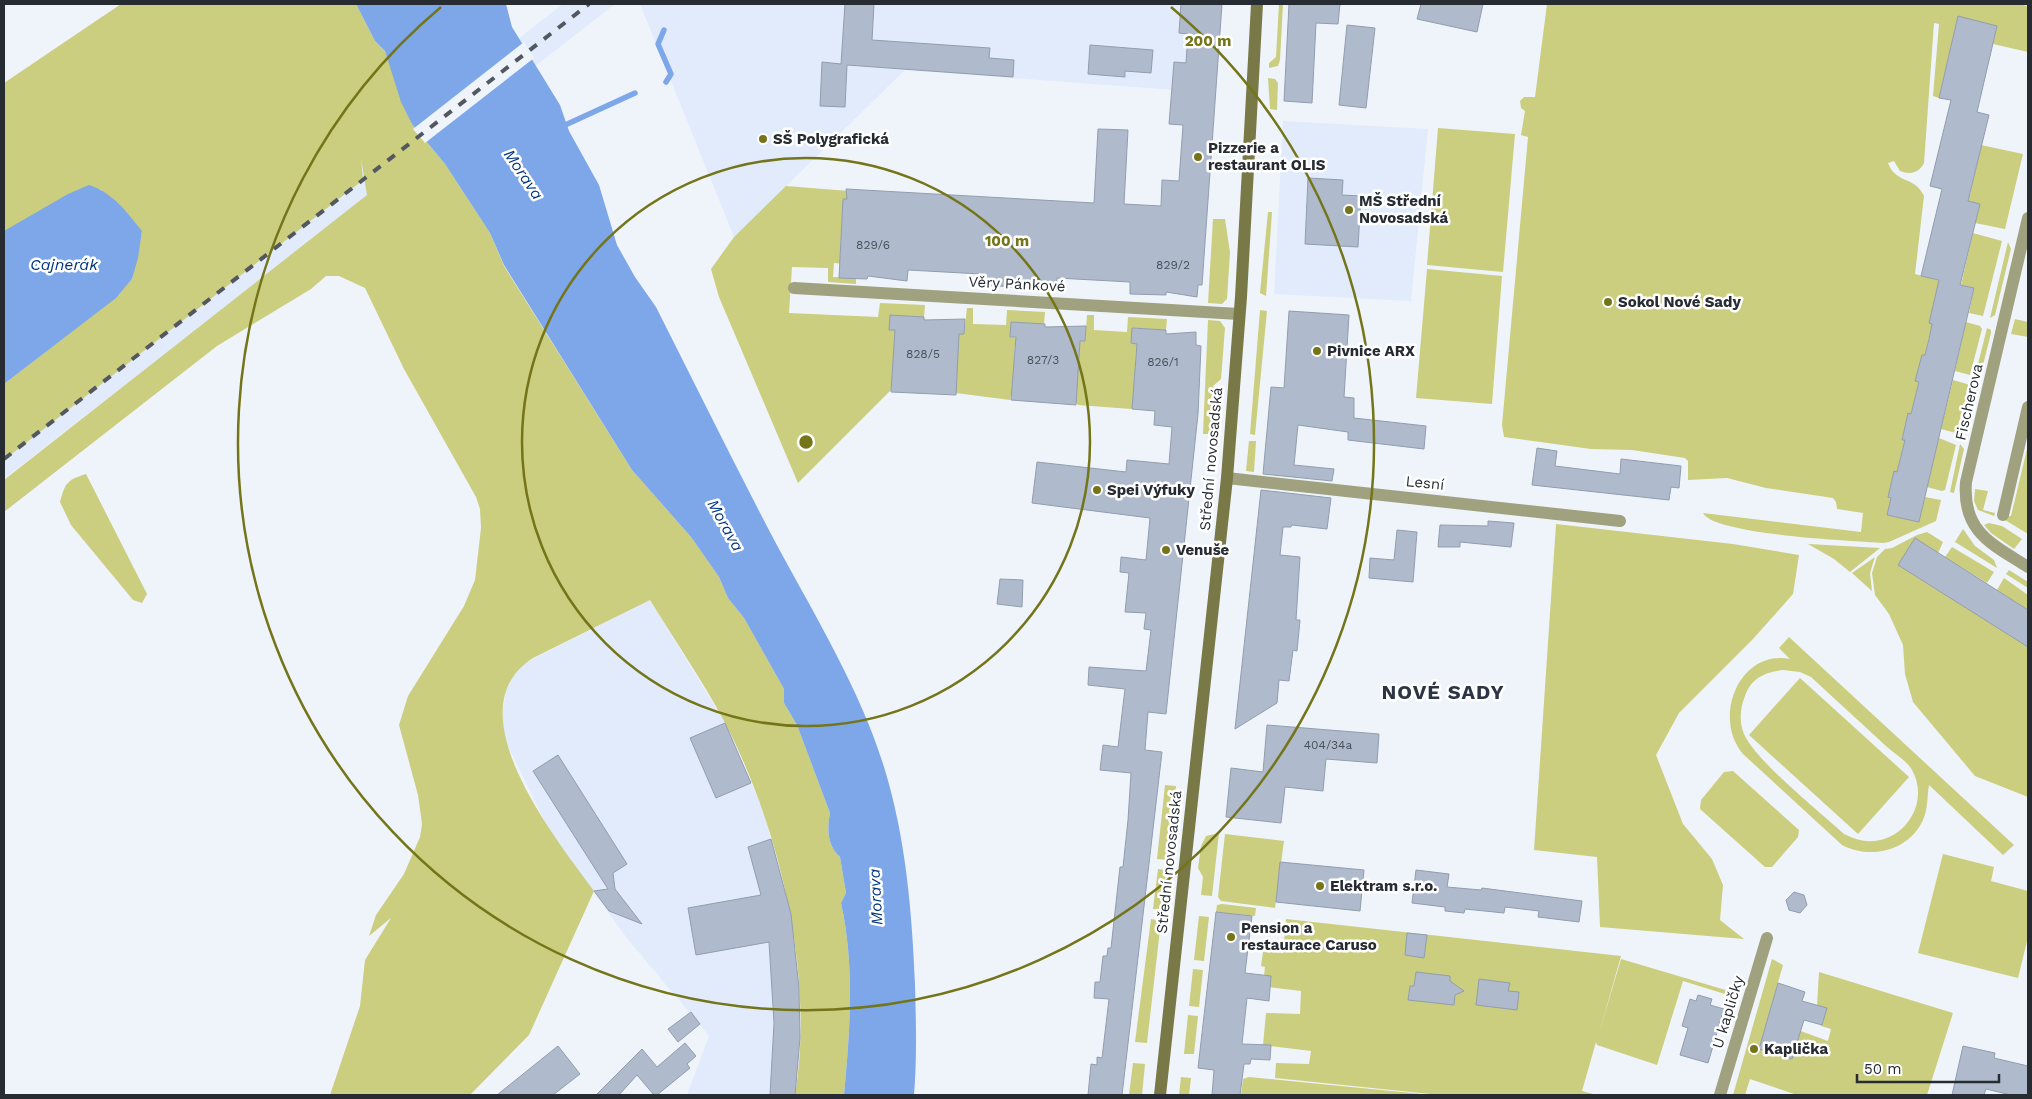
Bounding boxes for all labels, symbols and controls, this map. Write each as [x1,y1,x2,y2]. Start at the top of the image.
text: 200 m [1185,32,1231,50]
place label: SŠ Polygrafická [773,130,889,148]
marker: SŠ Polygrafická [757,133,769,145]
place label: Pizzerie a restaurant OLIS [1208,139,1326,174]
water label: Morava [500,145,547,203]
marker: Pizzerie a restaurant OLIS [1192,151,1204,163]
place label: MŠ Střední Novosadská [1359,192,1448,227]
marker: MŠ Střední Novosadská [1343,204,1355,216]
text: 100 m [985,232,1029,250]
house number: 829/6 [856,238,890,252]
water label: Cajnerák [30,255,99,274]
house number: 829/2 [1156,258,1190,272]
street label: Věry Pánkové [968,272,1066,296]
place label: Sokol Nové Sady [1618,293,1741,311]
marker: Sokol Nové Sady [1602,296,1614,308]
place label: Pivnice ARX [1327,342,1415,360]
marker: Pivnice ARX [1311,345,1323,357]
house number: 828/5 [906,347,940,361]
house number: 827/3 [1027,353,1059,367]
house number: 826/1 [1147,355,1179,369]
street label: Fischerova [1951,361,1987,442]
street label: Střední novosadská [1196,386,1226,531]
centre of rings [797,433,815,451]
street label: Lesní [1405,472,1445,494]
place label: Spei Výfuky [1107,481,1195,499]
marker: Spei Výfuky [1091,484,1103,496]
water label: Morava [704,496,748,555]
place label: Venuše [1176,541,1230,559]
marker: Venuše [1160,544,1172,556]
district label: NOVÉ SADY [1381,680,1505,704]
house number: 404/34a [1304,738,1352,752]
street label: Střední novosadská [1153,789,1186,934]
water label: Morava [865,868,886,926]
place label: Elektram s.r.o. [1330,877,1437,895]
marker: Elektram s.r.o. [1314,880,1326,892]
place label: Pension a restaurace Caruso [1241,919,1377,954]
marker: Pension a restaurace Caruso [1225,931,1237,943]
street label: U kapličky [1708,973,1748,1051]
place label: Kaplička [1764,1040,1828,1058]
marker: Kaplička [1748,1043,1760,1055]
scale bar [1857,1052,2000,1084]
text: 50 m [1864,1060,1901,1078]

